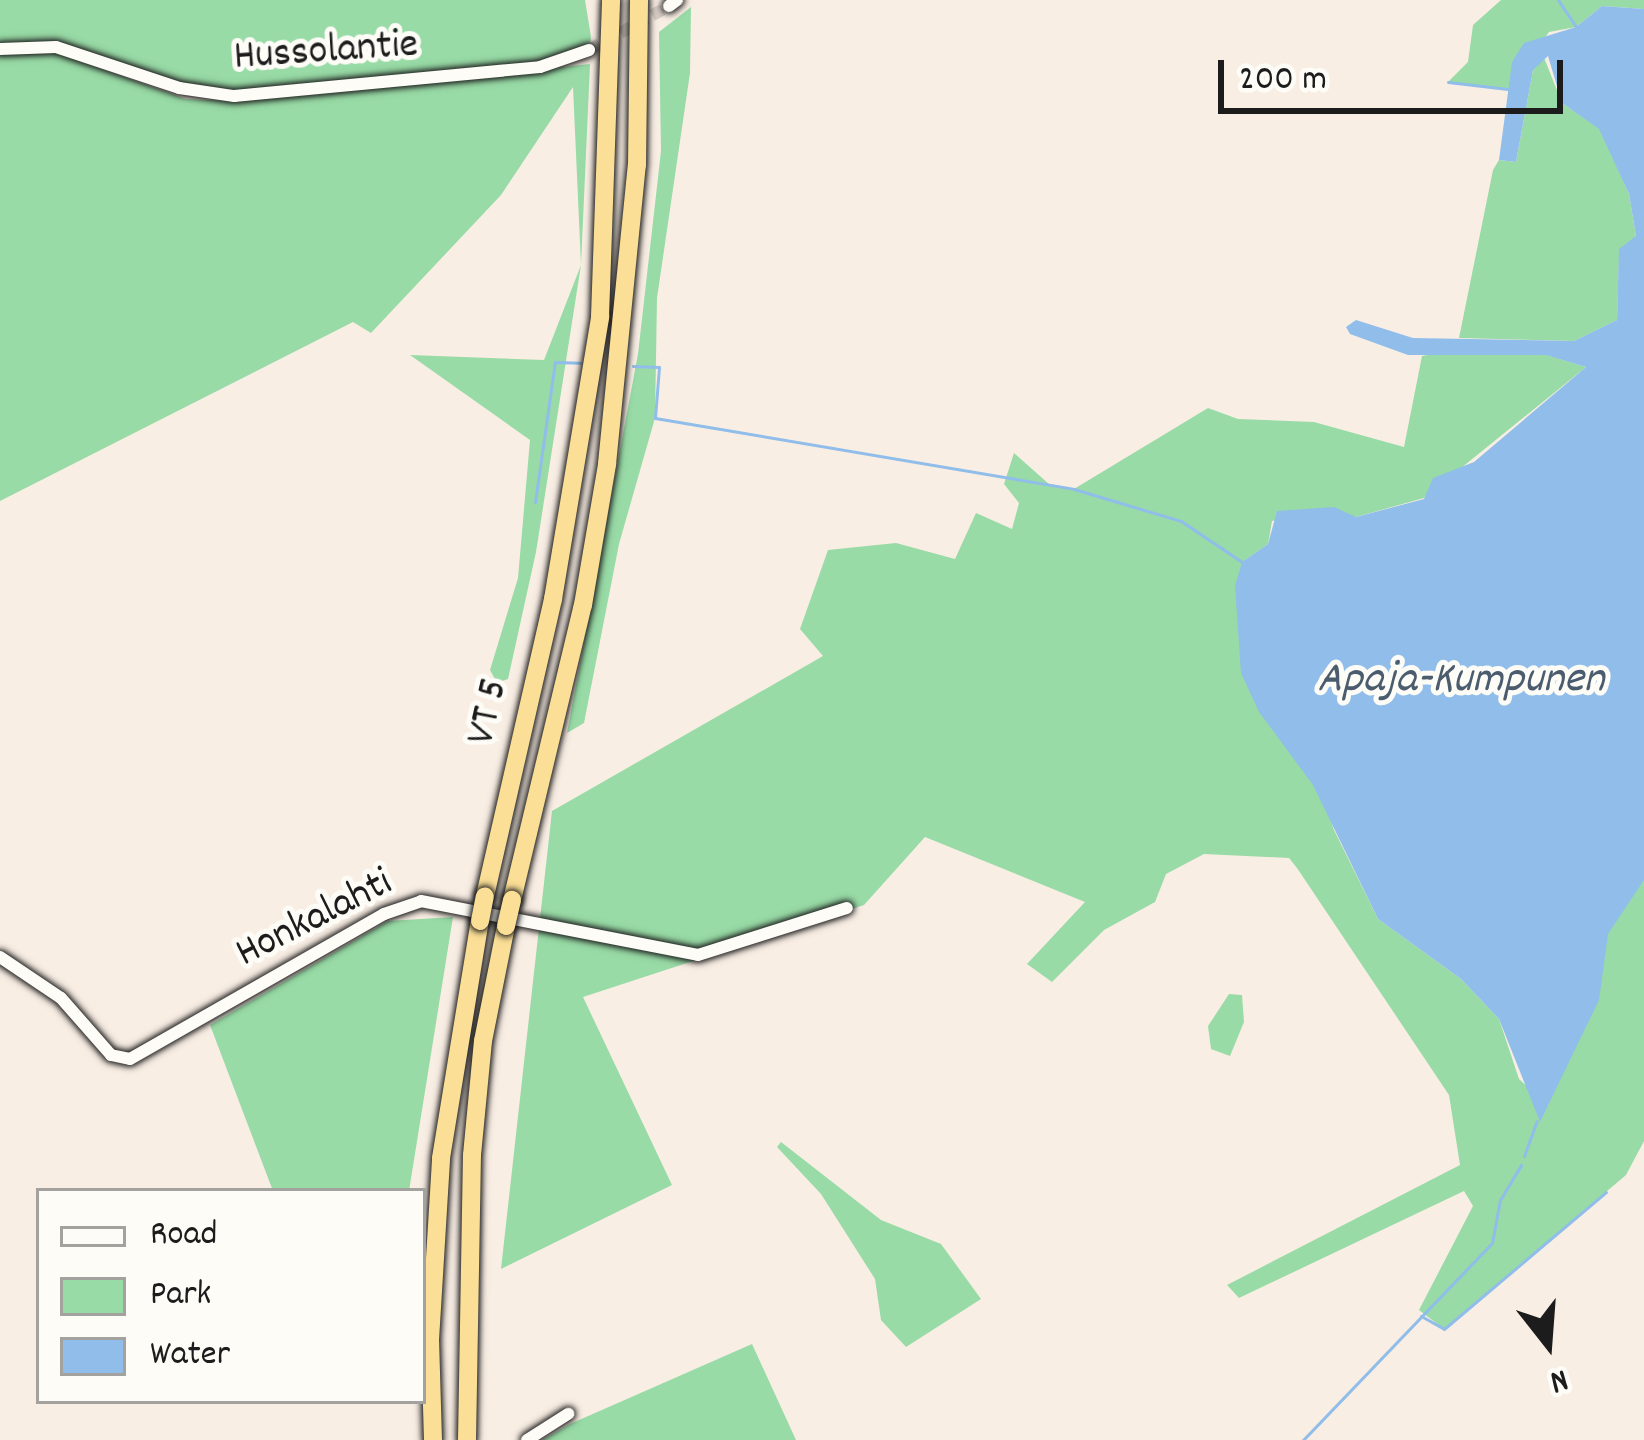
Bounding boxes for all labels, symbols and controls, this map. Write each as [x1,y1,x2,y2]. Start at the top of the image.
street label: Hussolantie [232,21,420,85]
scale bar [1224,36,1569,110]
text: 200 m [1239,55,1327,107]
water label: Apaja-Kumpunen [1317,655,1605,709]
street label: VT 5 [458,674,522,750]
street label: Honkalahti [228,859,402,981]
legend [36,1188,426,1404]
text: Road [150,1210,217,1262]
text: Park [150,1270,211,1322]
north arrow [1488,1284,1608,1404]
text: Water [150,1330,230,1382]
text: N [1544,1354,1573,1404]

